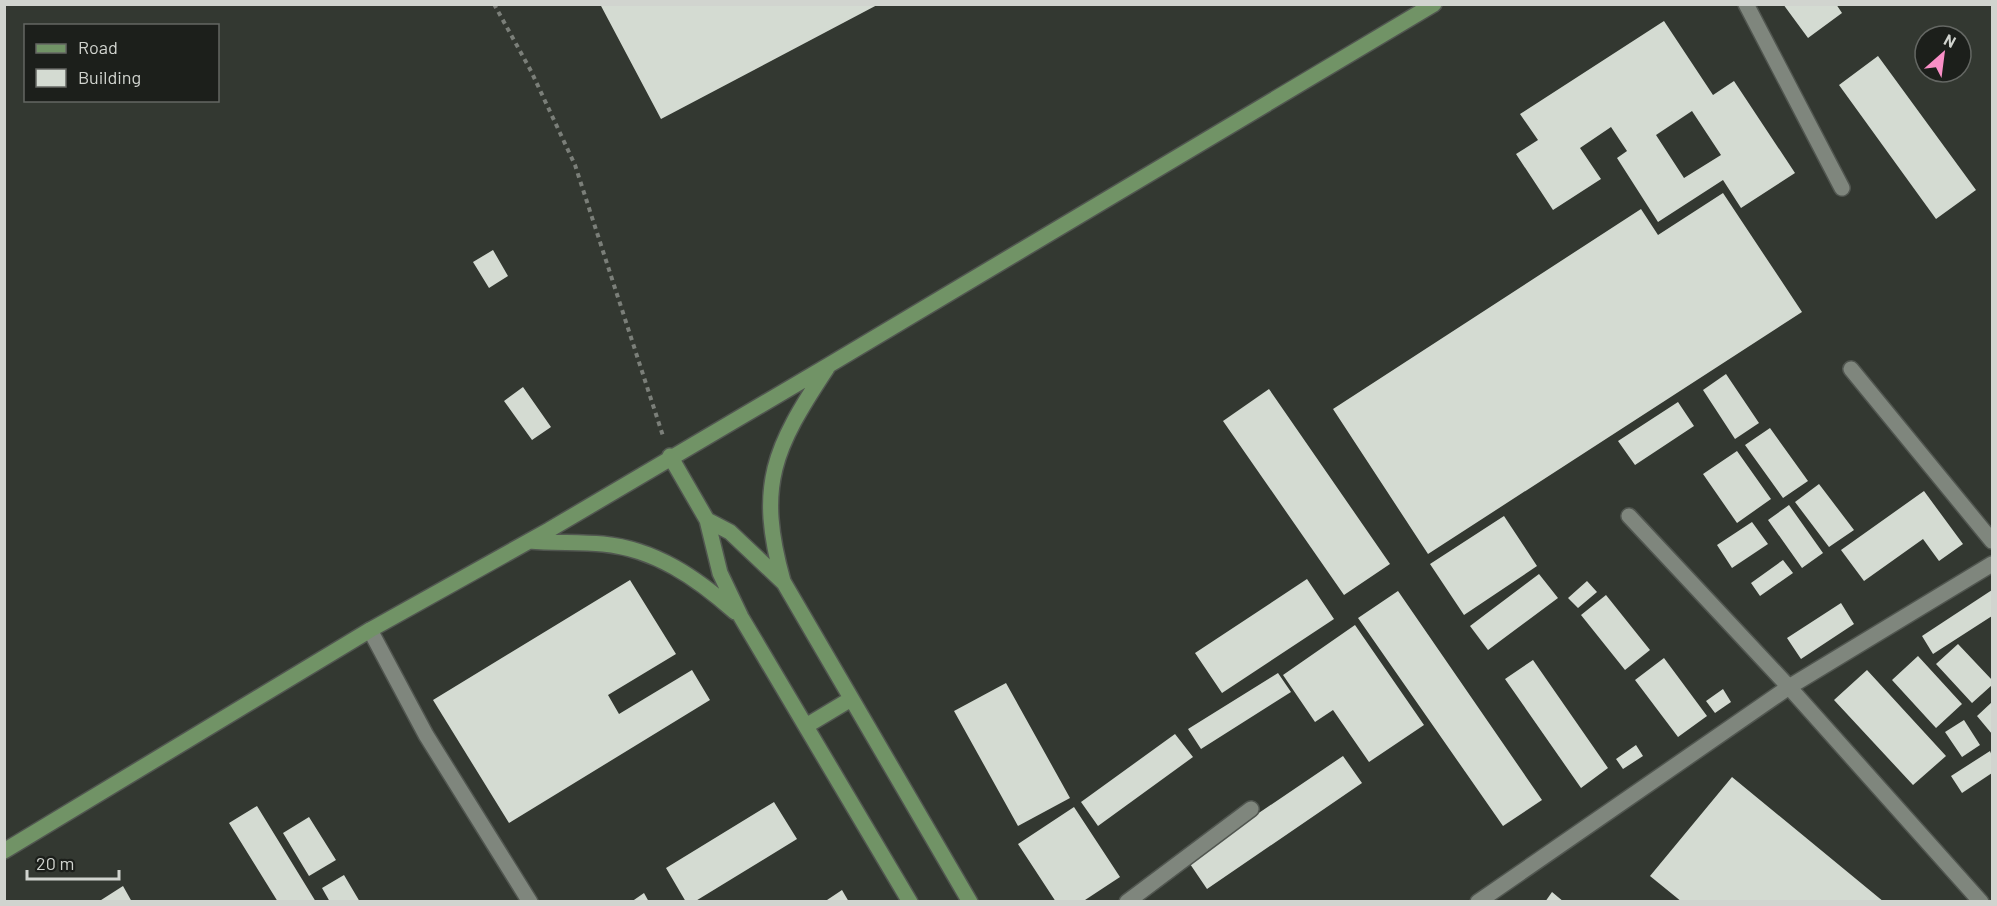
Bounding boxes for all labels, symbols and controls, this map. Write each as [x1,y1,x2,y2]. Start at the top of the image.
legend [24,24,219,102]
north arrow [1913,24,1973,84]
text: N [1941,29,1959,51]
text: Road [78,36,118,58]
text: Building [78,66,141,88]
scale bar [27,843,118,881]
text: 20 m [36,852,74,874]

